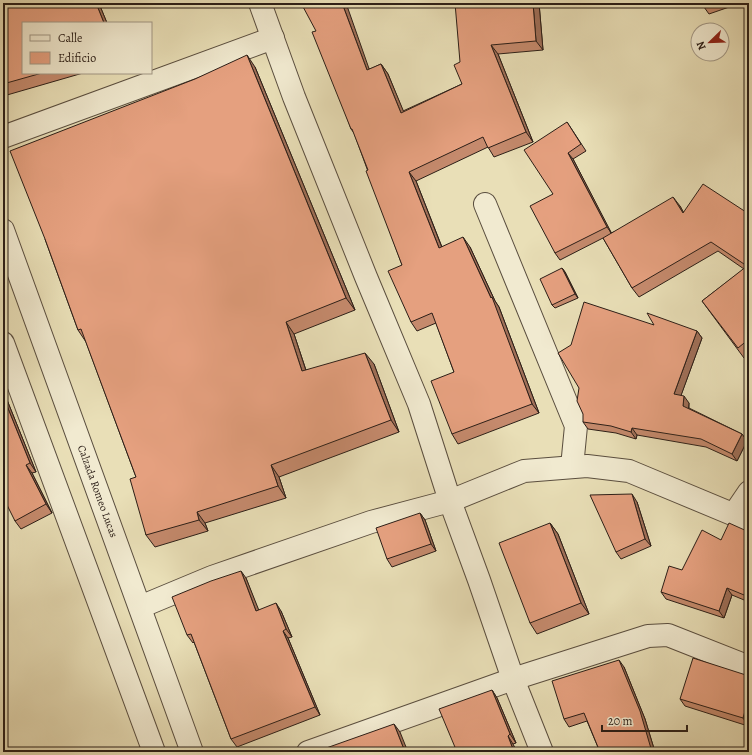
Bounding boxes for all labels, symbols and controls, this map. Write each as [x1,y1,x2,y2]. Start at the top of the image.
legend [22,22,152,74]
north arrow [690,22,730,62]
text: Calle [58,30,82,46]
text: N [693,39,710,52]
text: Edificio [58,50,96,66]
street label: Calzada Romeo Lucas [74,443,121,539]
scale bar [602,707,687,733]
text: 20 m [608,713,632,729]

